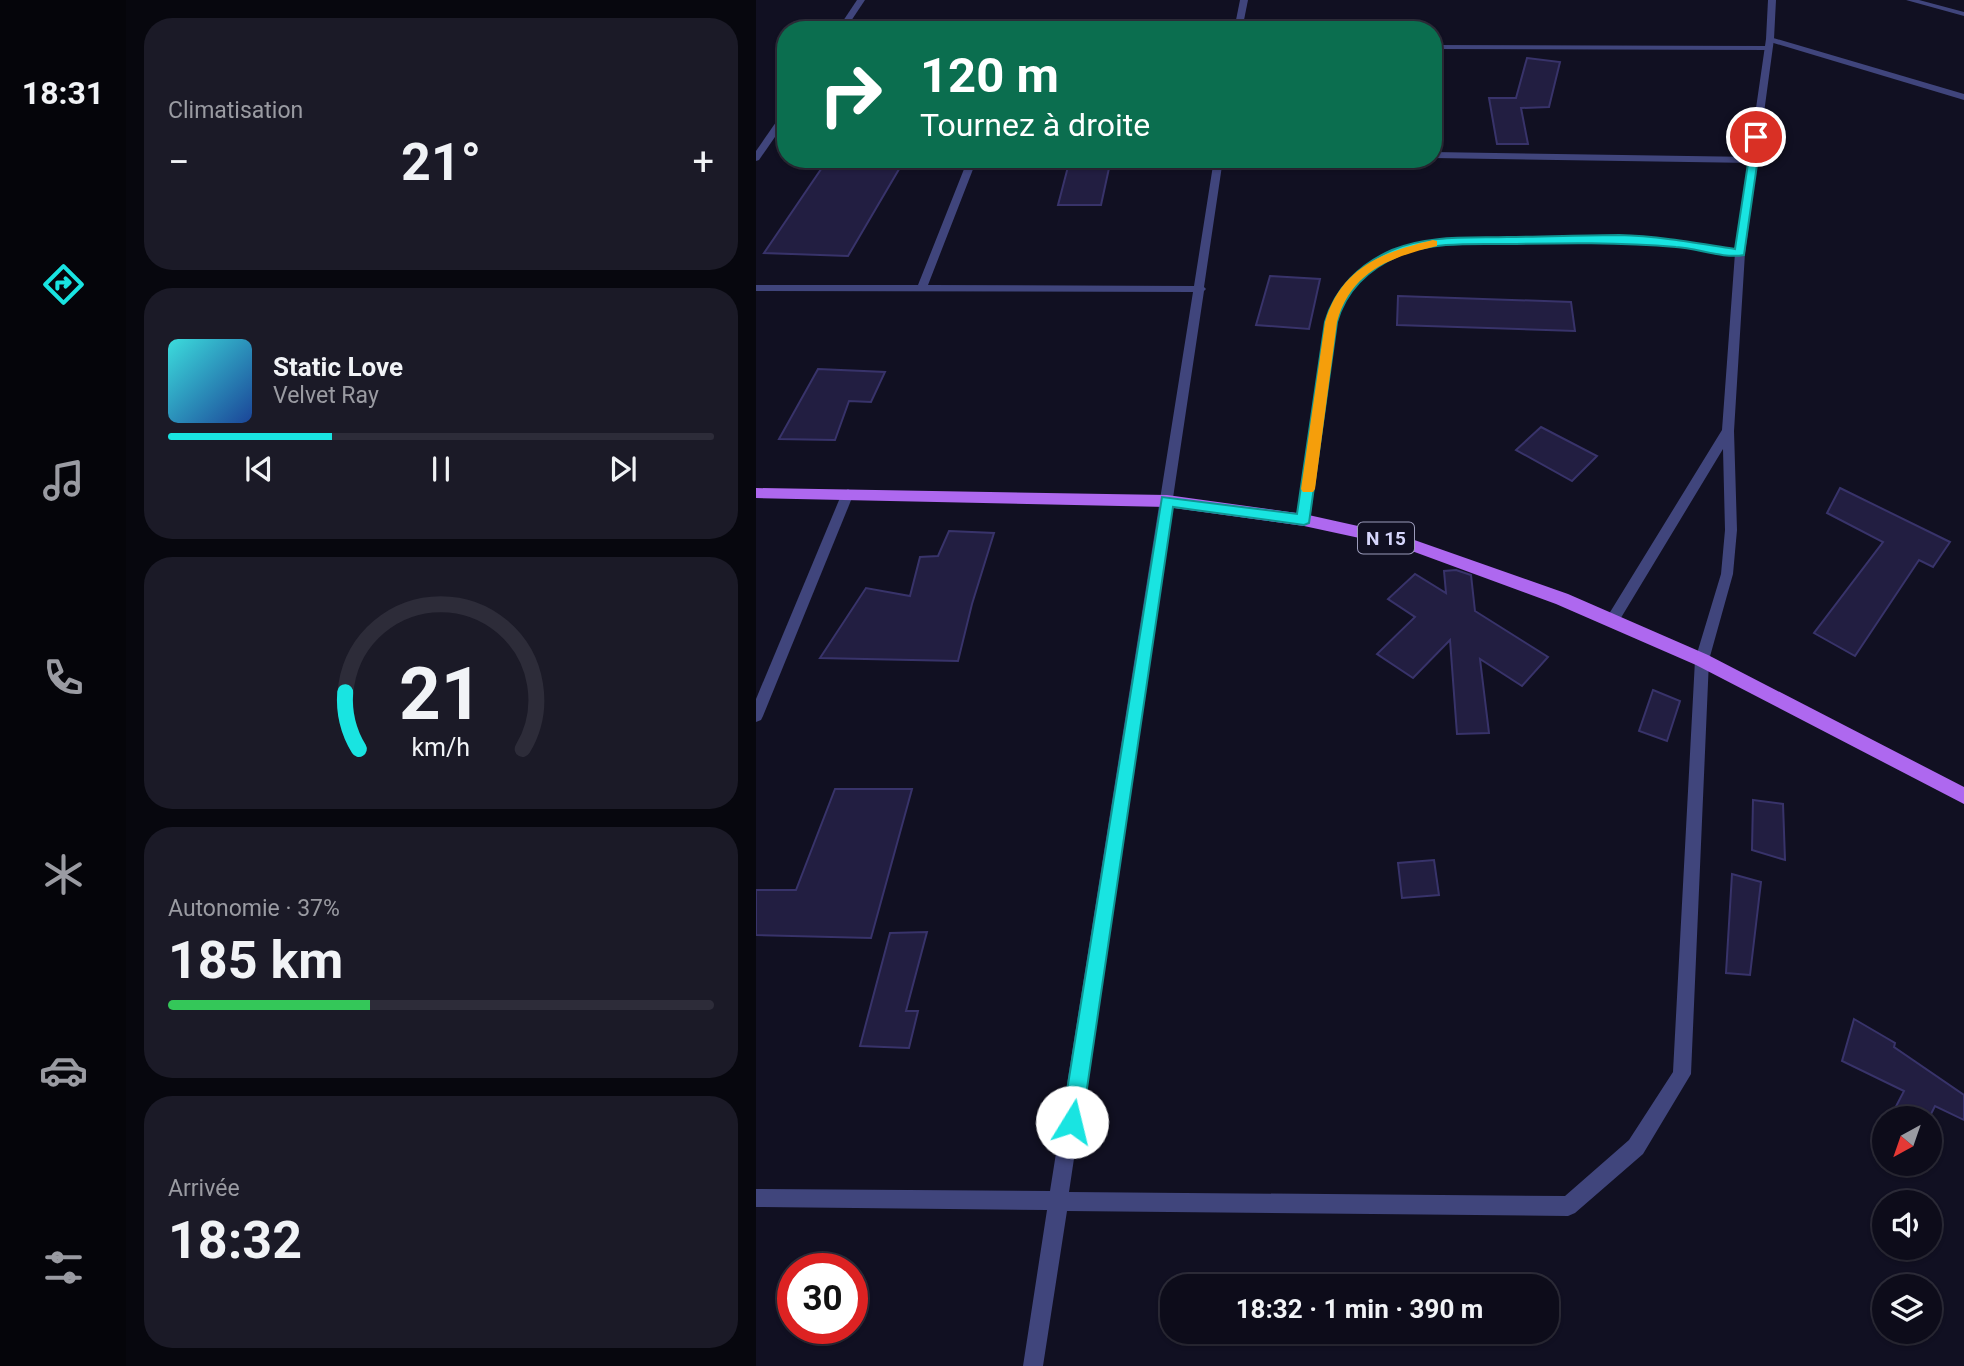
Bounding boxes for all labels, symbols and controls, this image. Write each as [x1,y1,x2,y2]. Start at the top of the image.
text: 120 m [920,47,1059,104]
icon: right [805,49,896,140]
text: 18:31 [22,74,104,112]
text: Climatisation [168,97,303,124]
text: Tournez à droite [920,106,1150,144]
pin [1726,107,1786,167]
icon: arrive [1737,118,1775,156]
text: 21° [401,132,481,193]
text: − [168,140,190,184]
text: + [692,140,714,184]
icon: directions [39,260,88,309]
text: Static Love [273,352,403,382]
text: Velvet Ray [273,382,379,409]
icon: previous [240,450,278,488]
icon: pause [422,450,460,488]
icon: next [604,450,642,488]
icon: music [39,456,88,505]
road number: N 15 [1358,523,1414,554]
text: 21 [399,651,483,737]
icon: phone [39,653,88,702]
text: km/h [412,733,470,762]
icon: climate [39,850,88,899]
text: Autonomie · 37% [168,895,340,922]
text: 185 km [168,930,343,991]
icon: car [39,1046,88,1095]
position arrow [1035,1085,1109,1159]
north arrow [1872,1106,1942,1176]
map controls [1872,1106,1942,1344]
text: Arrivée [168,1175,240,1202]
button: sound [1872,1190,1942,1260]
text: 18:32 [168,1210,302,1271]
icon: filters [39,1243,88,1292]
speed limit sign: 30 [777,1253,868,1344]
button: layers [1872,1274,1942,1344]
text: 18:32 · 1 min · 390 m [1236,1294,1483,1324]

